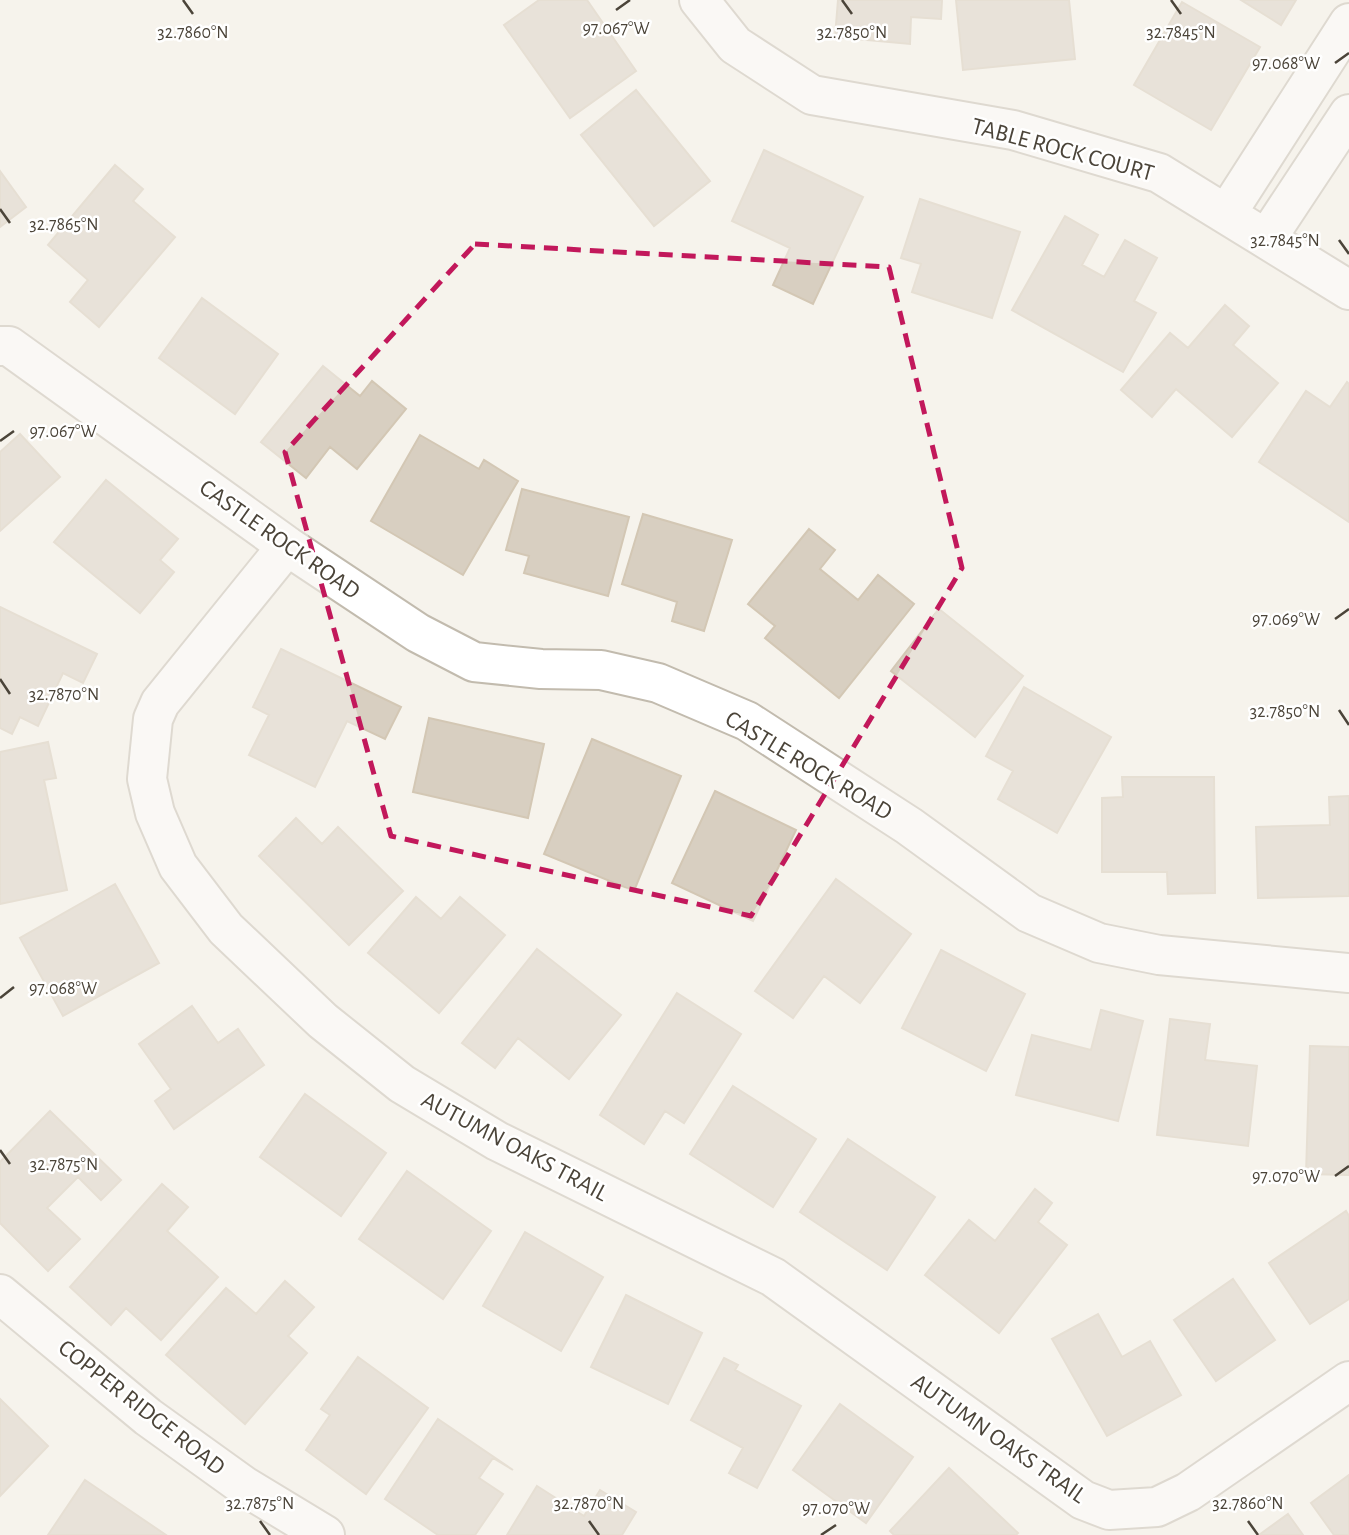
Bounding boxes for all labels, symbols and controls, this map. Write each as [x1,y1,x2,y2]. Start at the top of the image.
text: 97.067°W [582,20,650,38]
text: 32.7860°N [157,24,229,42]
text: 32.7850°N [817,24,887,42]
text: 32.7845°N [1146,24,1216,42]
text: 97.068°W [1252,55,1320,73]
street label: TABLE ROCK COURT [969,114,1157,186]
text: 32.7865°N [29,216,99,234]
text: 32.7845°N [1250,232,1320,250]
text: 97.067°W [29,423,97,441]
street label: CASTLE ROCK ROAD [195,476,364,604]
text: 97.069°W [1252,611,1320,629]
text: 32.7870°N [29,686,99,704]
text: 32.7850°N [1250,703,1320,721]
street label: CASTLE ROCK ROAD [721,707,896,825]
text: 97.068°W [29,980,97,998]
street label: AUTUMN OAKS TRAIL [417,1088,612,1206]
text: 32.7875°N [30,1156,98,1174]
text: 97.070°W [1252,1168,1320,1186]
street label: COPPER RIDGE ROAD [54,1336,229,1480]
street label: AUTUMN OAKS TRAIL [907,1370,1090,1508]
text: 32.7875°N [226,1495,294,1513]
text: 32.7870°N [554,1495,624,1513]
text: 32.7860°N [1212,1495,1284,1513]
text: 97.070°W [802,1500,870,1518]

